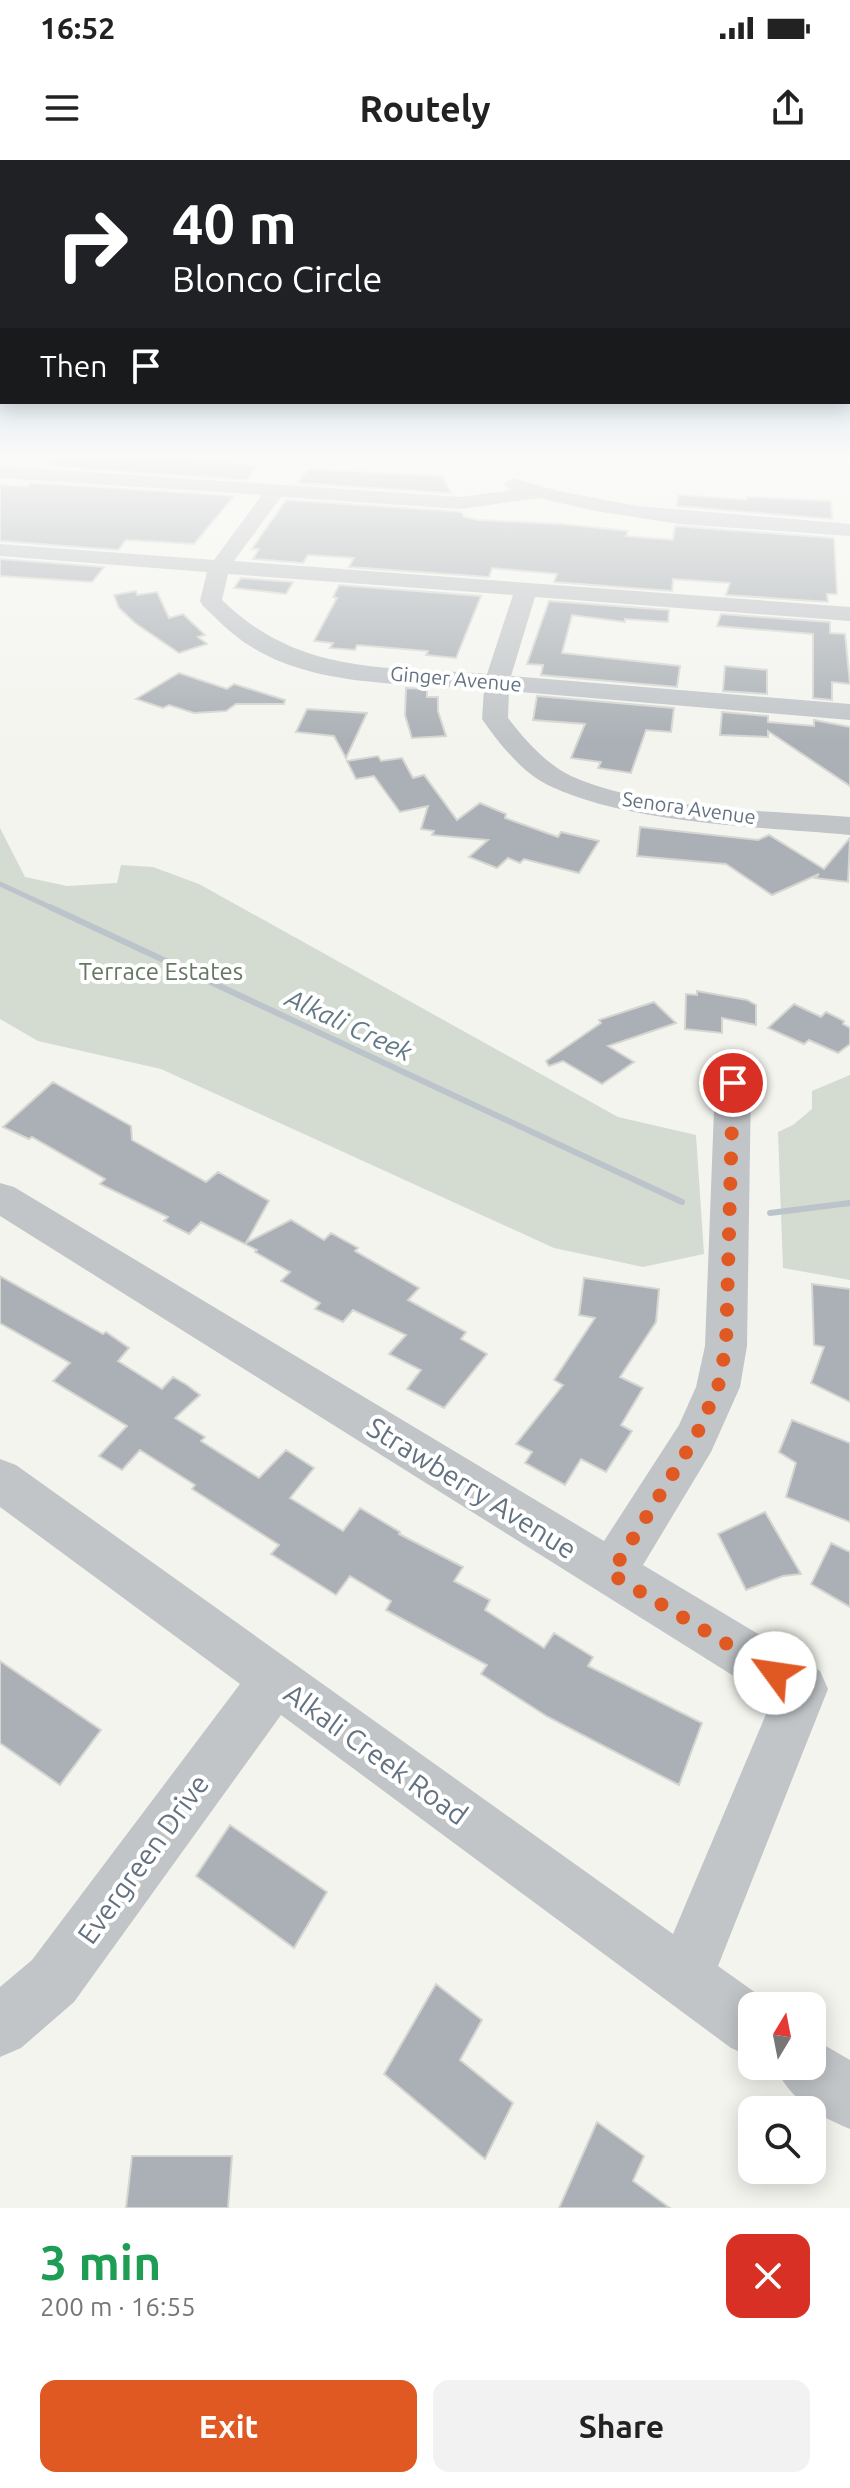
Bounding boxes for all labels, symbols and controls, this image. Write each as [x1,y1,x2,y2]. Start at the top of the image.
text: 16:52 [40,11,115,45]
icon: menu [40,86,84,130]
icon: share [766,86,810,130]
text: Routely [359,88,491,129]
icon: right [40,192,144,296]
text: 40 m [172,192,297,255]
text: Blonco Circle [172,258,382,299]
icon: arrive [124,344,168,388]
text: Then [40,349,108,383]
street label: Ginger Avenue [389,661,523,696]
street label: Senora Avenue [621,787,757,828]
park label: Terrace Estates [79,958,243,985]
water label: Alkali Creek [280,982,418,1067]
pin [699,1049,767,1117]
icon: arrive [711,1061,755,1105]
street label: Strawberry Avenue [362,1411,582,1564]
position arrow [733,1631,817,1715]
street label: Alkali Creek Road [279,1677,474,1830]
street label: Evergreen Drive [71,1768,214,1949]
north arrow [738,1992,826,2080]
map controls [738,1992,826,2184]
button: search [738,2096,826,2184]
button: close [726,2234,810,2318]
text: 3 min [40,2235,161,2289]
text: 200 m · 16:55 [40,2292,196,2321]
button: Exit [40,2380,417,2472]
button: Share [433,2380,810,2472]

